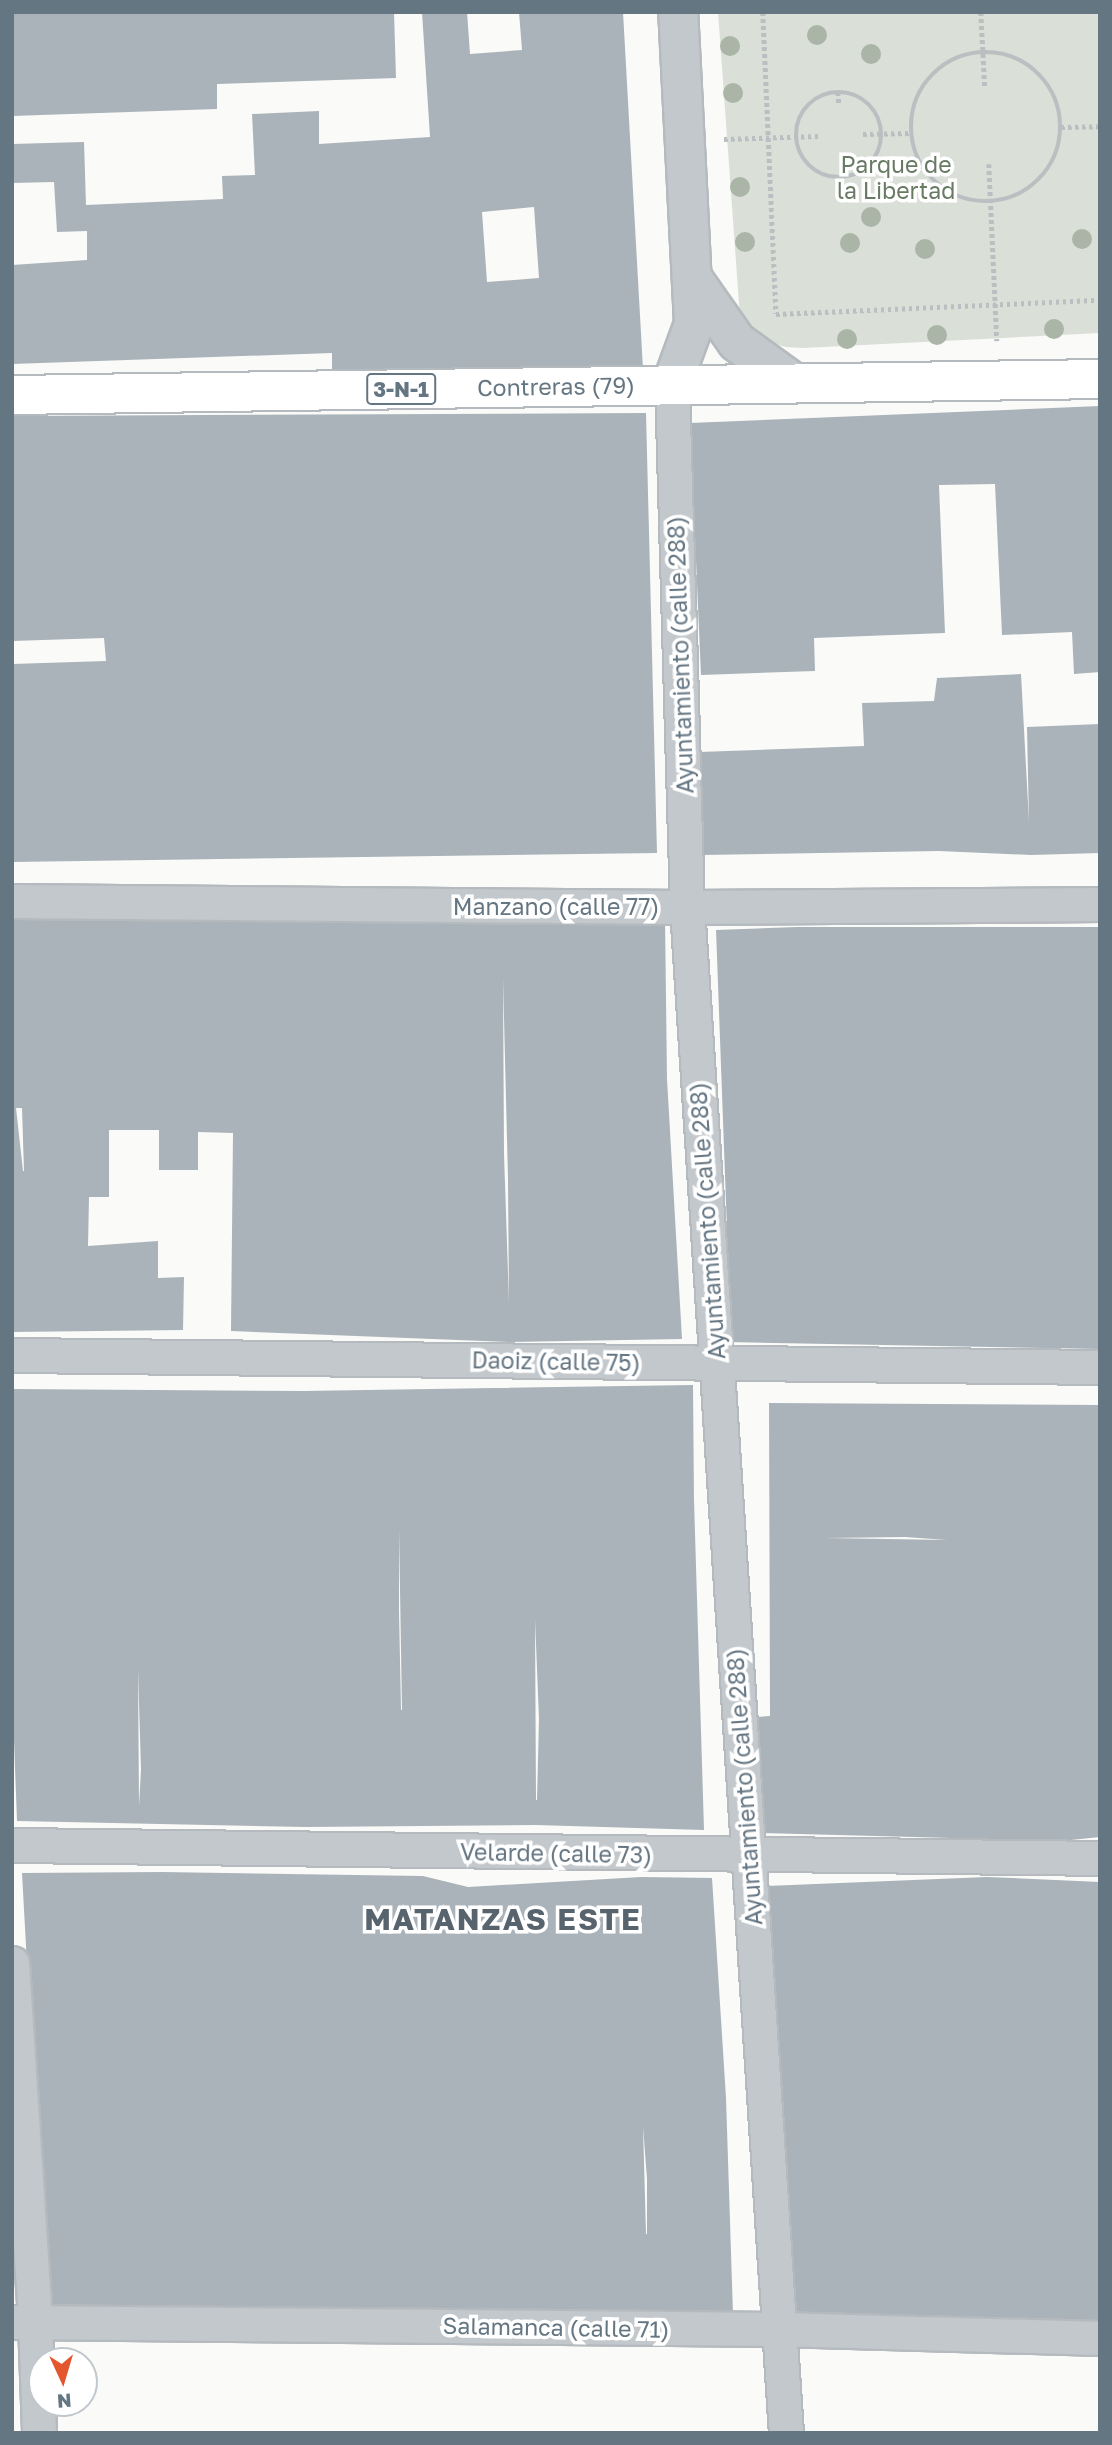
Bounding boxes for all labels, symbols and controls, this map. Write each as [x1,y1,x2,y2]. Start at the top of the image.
park label: Parque de la Libertad [837,150,955,204]
street label: Contreras (79) [477,371,635,401]
road number: 3-N-1 [366,372,436,406]
street label: Ayuntamiento (calle 288) [661,516,699,794]
street label: Manzano (calle 77) [453,892,659,920]
street label: Ayuntamiento (calle 288) [684,1082,730,1360]
street label: Daoiz (calle 75) [471,1346,641,1376]
street label: Ayuntamiento (calle 288) [721,1648,767,1926]
street label: Velarde (calle 73) [460,1838,652,1868]
district label: MATANZAS ESTE [366,1901,640,1937]
street label: Salamanca (calle 71) [442,2311,670,2343]
north arrow [28,2347,98,2417]
text: N [56,2389,72,2413]

